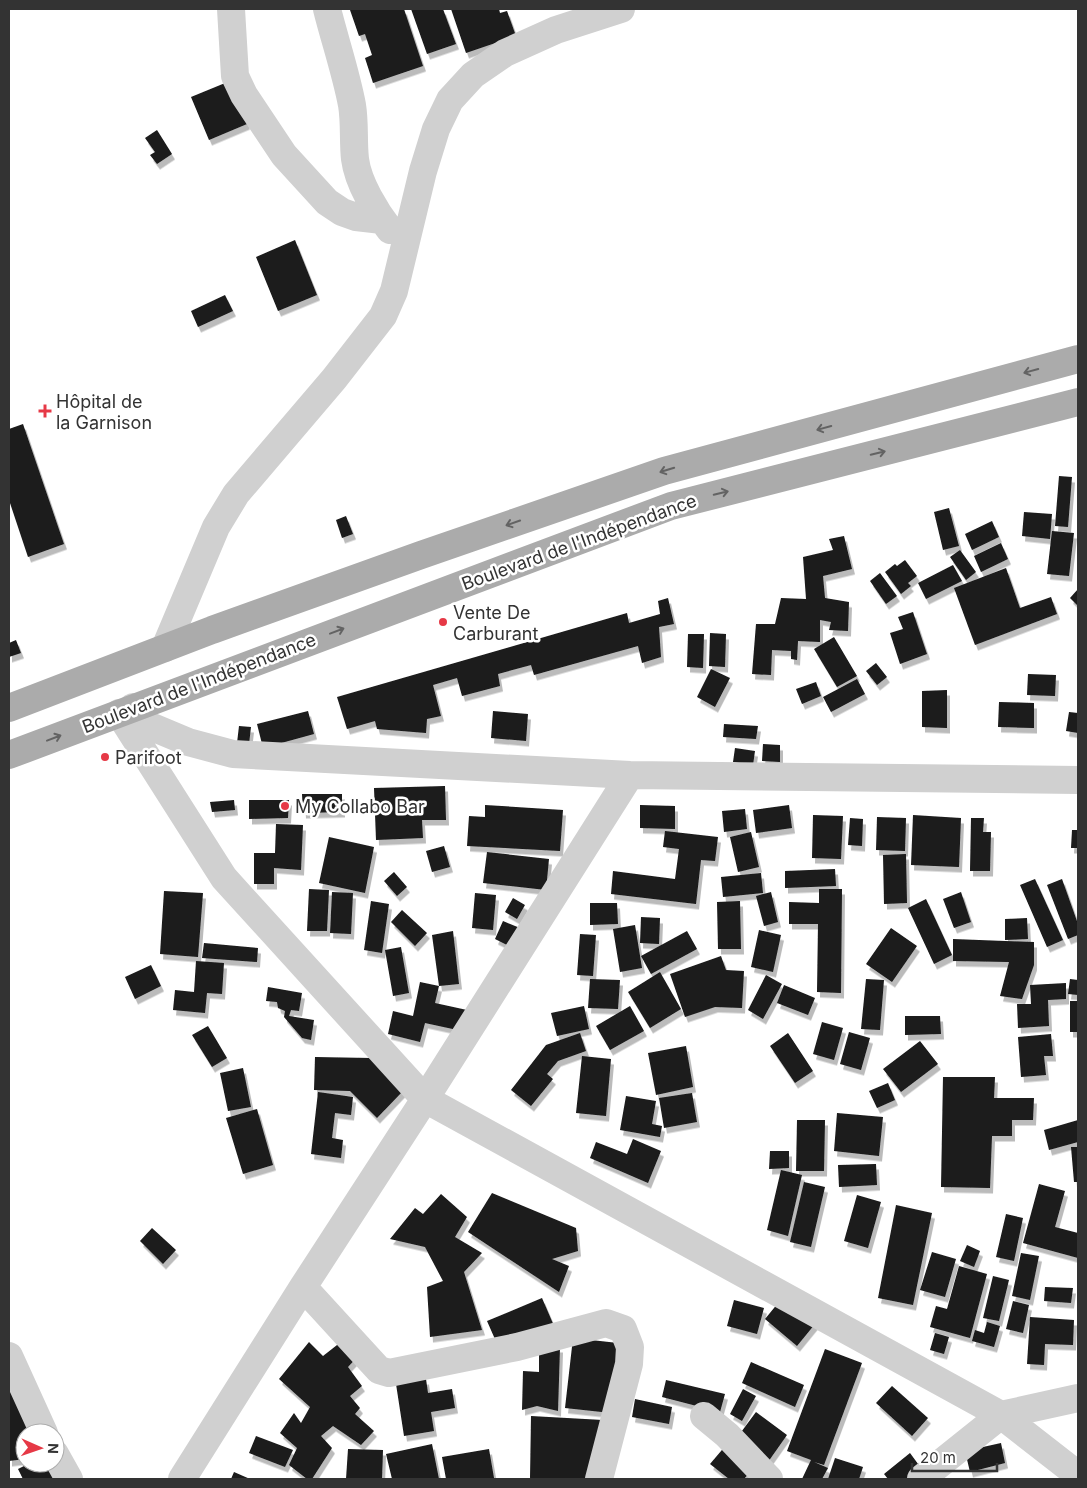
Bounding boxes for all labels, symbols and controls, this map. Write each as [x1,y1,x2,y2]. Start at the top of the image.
one-way arrow [1024,367,1040,377]
place label: Hôpital de la Garnison [56,391,152,433]
marker: Hôpital de la Garnison [38,404,52,418]
one-way arrow [816,423,832,433]
one-way arrow [870,448,886,457]
one-way arrow [659,466,675,476]
one-way arrow [712,488,728,497]
street label: Boulevard de l'Indépendance [459,490,699,594]
one-way arrow [506,519,522,529]
place label: Vente De Carburant [453,602,538,644]
marker: Vente De Carburant [437,616,449,628]
one-way arrow [329,626,345,635]
street label: Boulevard de l'Indépendance [79,629,319,737]
one-way arrow [46,732,61,742]
place label: Parifoot [115,747,182,768]
marker: Parifoot [99,751,111,763]
place label: My Collabo Bar [295,796,425,817]
marker: My Collabo Bar [279,800,291,812]
north arrow [15,1423,65,1473]
scale bar [912,1440,997,1472]
text: N [45,1443,62,1454]
text: 20 m [920,1448,956,1467]

